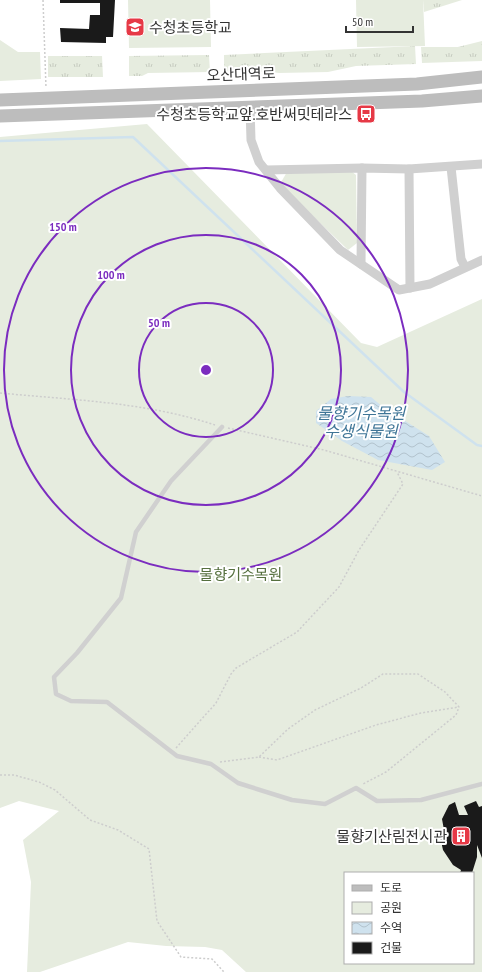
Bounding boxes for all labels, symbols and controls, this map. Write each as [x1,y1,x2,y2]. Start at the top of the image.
scale bar [346,8,413,34]
text: 50 m [352,14,373,29]
school or university icon: 수청초등학교 [124,16,146,38]
place label: 수청초등학교 [149,18,232,37]
street label: 오산대역로 [206,63,276,85]
bus stop icon: 수청초등학교앞.호반써밋테라스 [355,103,377,125]
place label: 수청초등학교앞.호반써밋테라스 [156,105,352,124]
text: 150 m [49,219,77,234]
text: 100 m [97,267,125,282]
text: 50 m [148,315,170,330]
centre of rings [199,363,213,377]
water label: 물향기수목원 수생식물원 [317,403,406,441]
park label: 물향기수목원 [200,565,282,584]
building icon: 물향기산림전시관 [450,825,472,847]
place label: 물향기산림전시관 [337,827,447,846]
legend [344,872,474,964]
text: 도로 [380,880,402,895]
text: 공원 [380,900,402,915]
text: 수역 [380,920,402,935]
text: 건물 [380,940,402,955]

